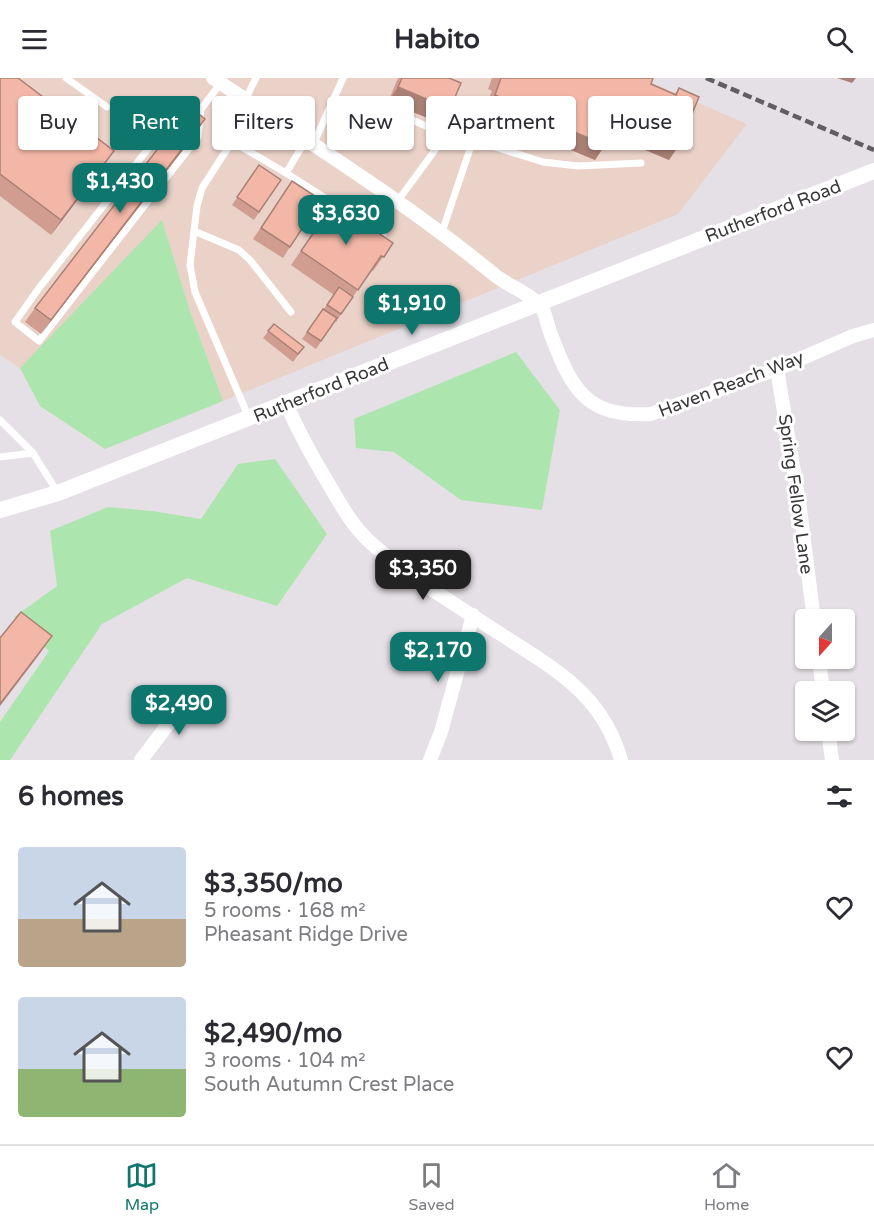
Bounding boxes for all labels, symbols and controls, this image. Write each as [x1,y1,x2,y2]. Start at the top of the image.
icon: menu [18,23,51,56]
text: Habito [394,23,480,56]
icon: search [823,23,856,56]
chip: Buy [18,96,98,150]
chip: Rent [110,96,200,150]
chip: Filters [212,96,315,150]
chip: New [327,96,414,150]
chip: Apartment [426,96,576,150]
chip: House [588,96,693,150]
pin: $1,430 [71,163,169,214]
text: $1,430 [86,170,154,194]
street label: Rutherford Road [702,175,844,247]
pin: $3,630 [297,195,395,246]
text: $3,630 [312,202,380,226]
pin: $1,910 [363,285,461,336]
text: $1,910 [378,292,446,316]
street label: Haven Reach Way [655,346,807,422]
street label: Rutherford Road [250,353,392,427]
street label: Spring Fellow Lane [774,413,818,575]
pin: $3,350 [374,550,472,601]
text: $3,350 [389,557,457,581]
north arrow [795,609,855,669]
map controls [795,609,855,741]
pin: $2,170 [389,632,487,683]
text: $2,170 [404,639,472,663]
button: layers [795,681,855,741]
pin: $2,490 [130,685,228,736]
text: $2,490 [145,692,213,716]
icon: filters [823,780,856,813]
text: 6 homes [18,781,124,812]
text: $3,350/mo [204,868,343,899]
icon: home [66,871,138,943]
icon: heart [823,891,856,924]
text: 5 rooms · 168 m² [204,899,366,923]
text: Pheasant Ridge Drive [204,923,408,947]
text: $2,490/mo [204,1018,342,1049]
icon: home [66,1021,138,1093]
icon: heart [823,1041,856,1074]
text: 3 rooms · 104 m² [204,1049,366,1073]
text: South Autumn Crest Place [204,1073,454,1097]
tab: Map [125,1159,159,1215]
tab: Saved [408,1159,455,1215]
tab: Home [704,1159,749,1215]

